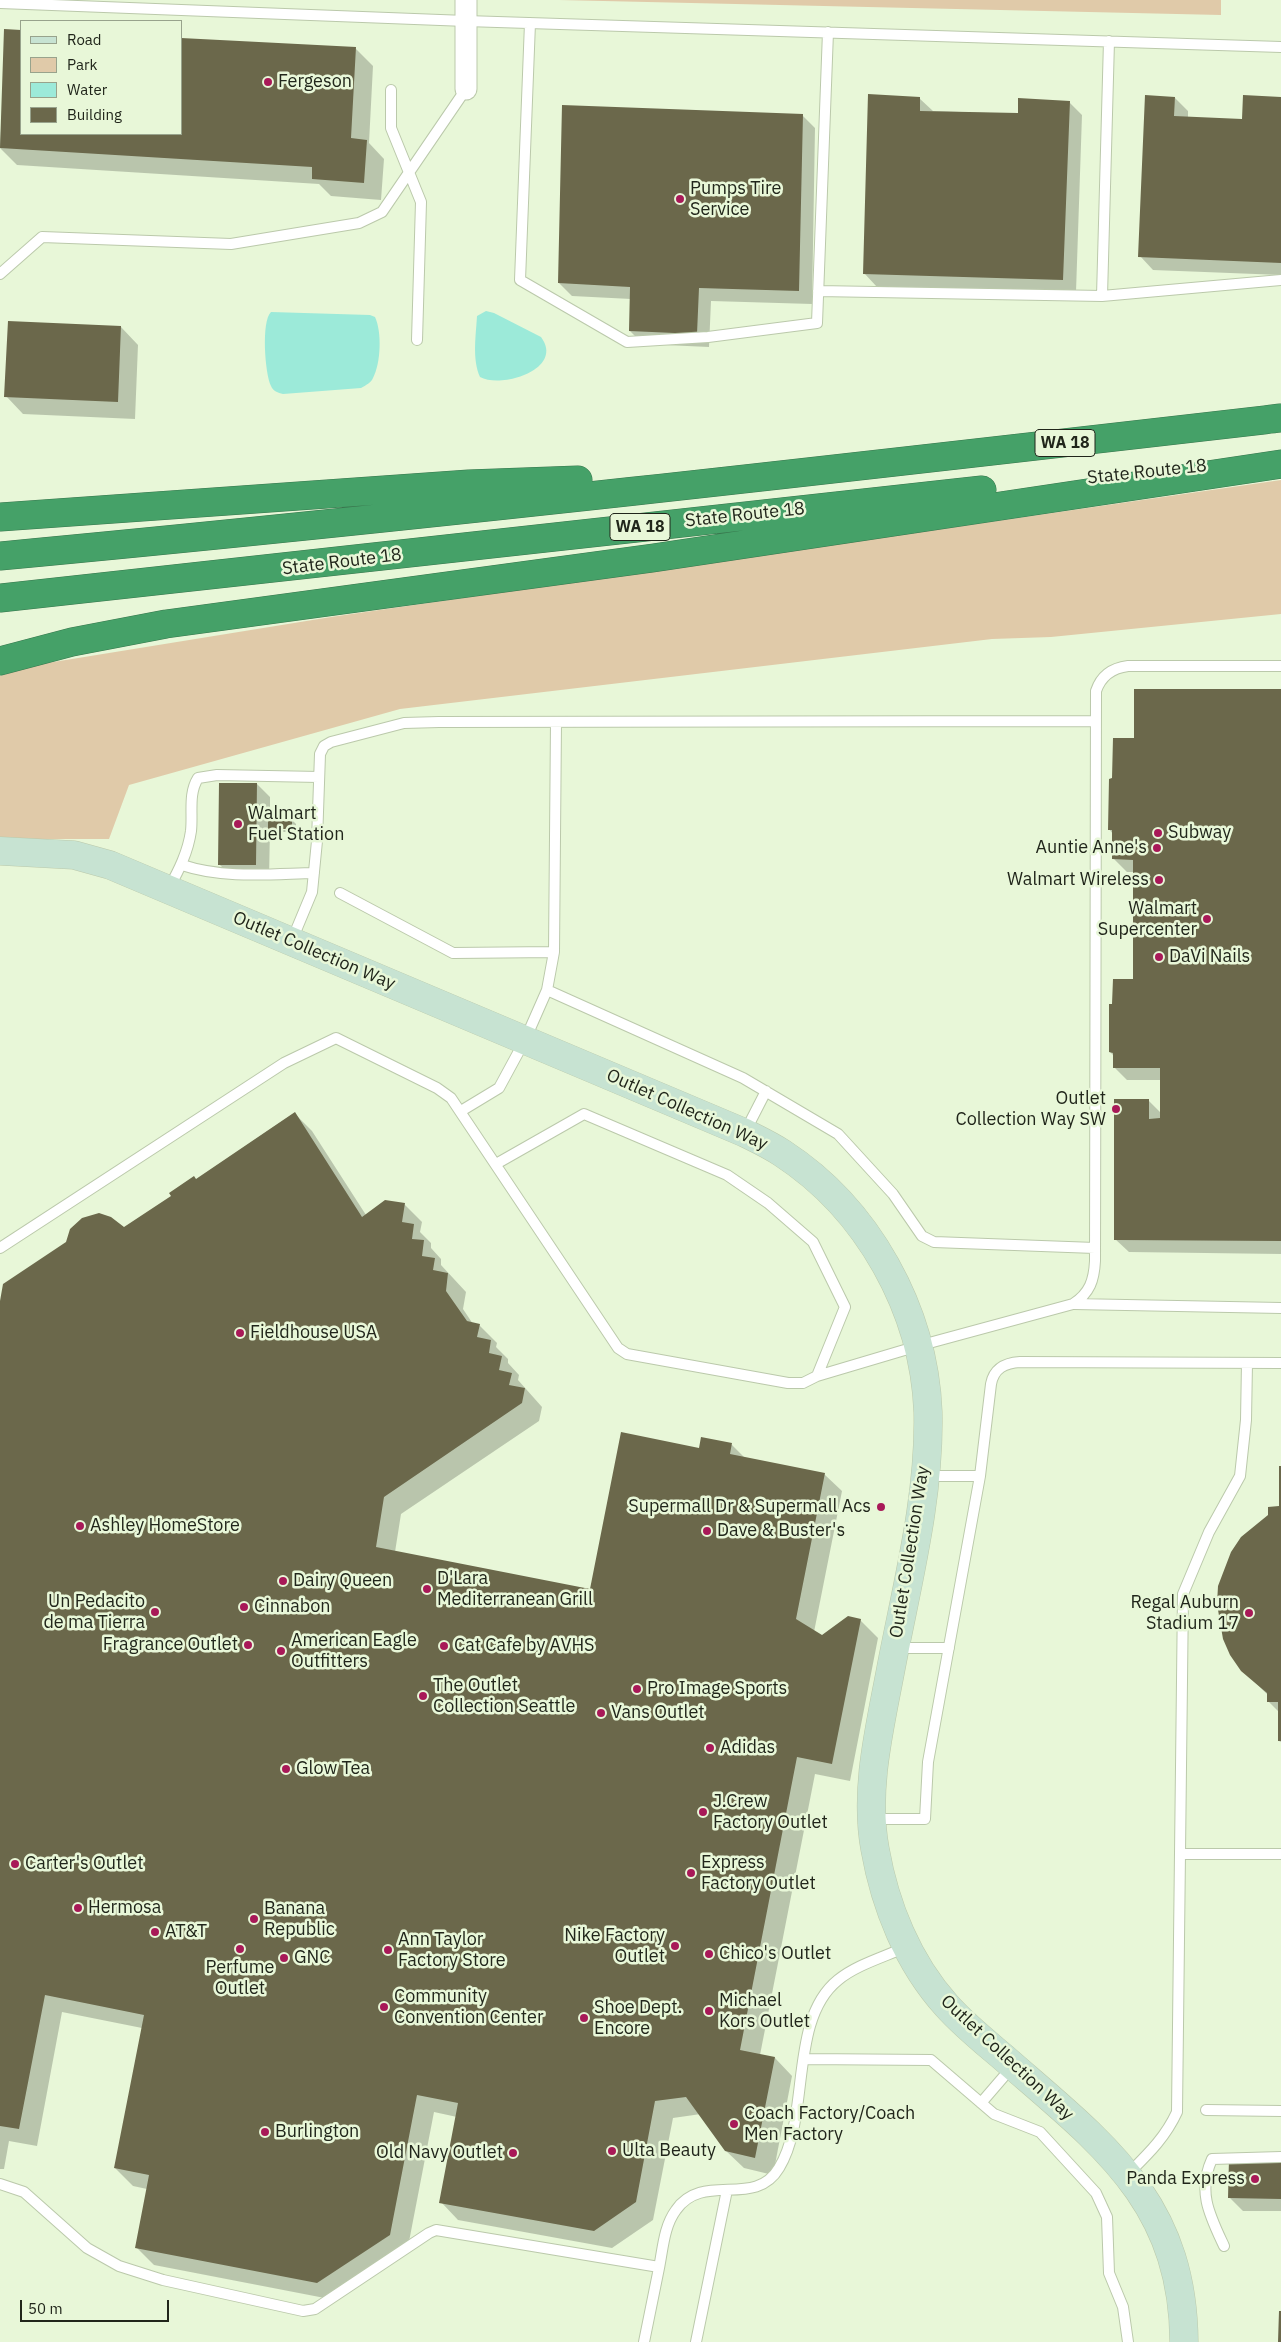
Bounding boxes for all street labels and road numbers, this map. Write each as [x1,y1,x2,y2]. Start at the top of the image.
road number: WA 18 [1035,429,1095,456]
street label: State Route 18 [1086,455,1208,489]
street label: State Route 18 [684,498,806,532]
road number: WA 18 [610,514,670,540]
street label: State Route 18 [281,544,403,580]
street label: Outlet Collection Way [230,907,398,995]
street label: Outlet Collection Way [603,1065,771,1155]
street label: Outlet Collection Way [886,1464,934,1640]
street label: Outlet Collection Way [936,1991,1078,2125]

